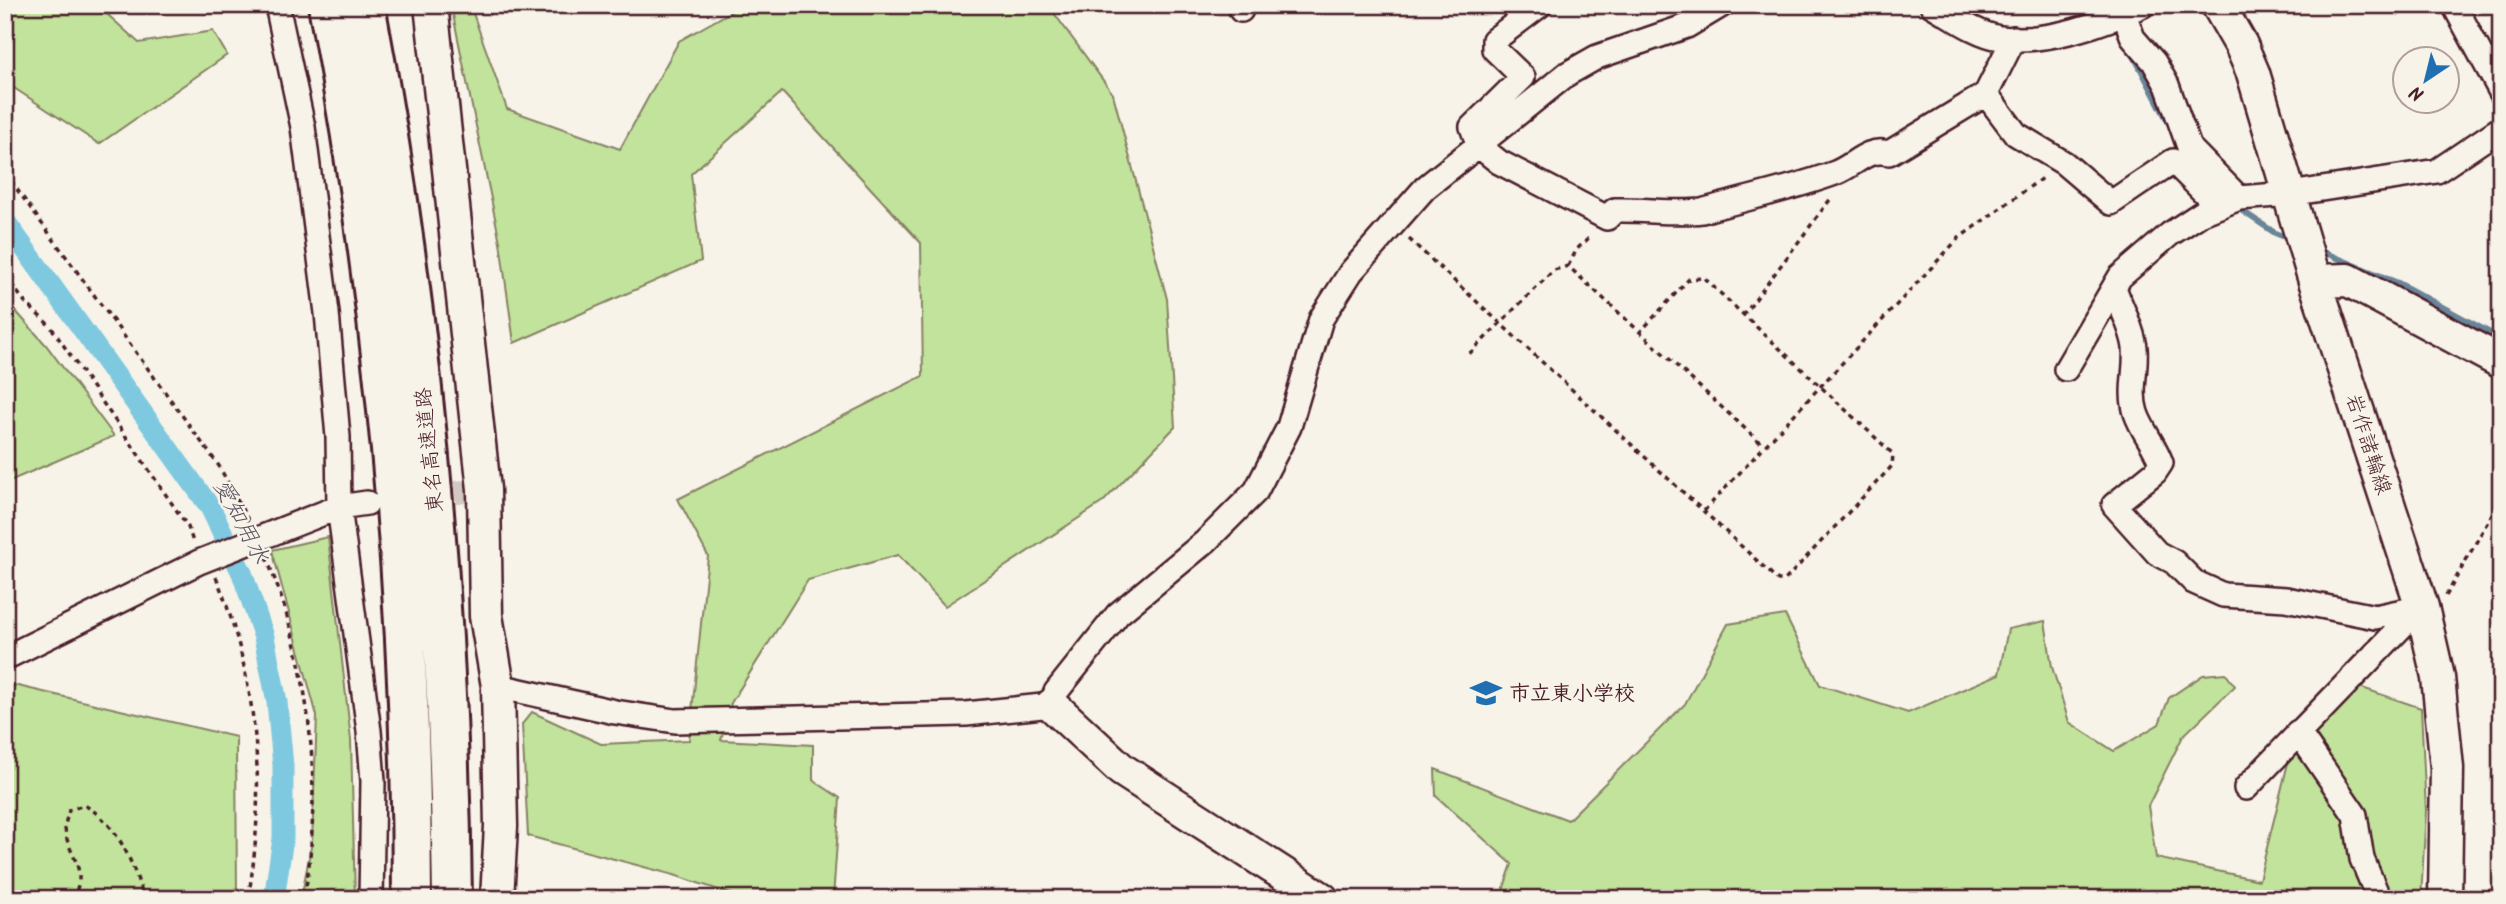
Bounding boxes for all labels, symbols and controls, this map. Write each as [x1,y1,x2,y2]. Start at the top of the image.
north arrow [2390,46,2460,116]
text: N [2404,77,2431,108]
street label: 東名高速道路 [407,385,453,514]
street label: 岩作諸輪線 [2336,389,2399,499]
water label: 愛知用水 [203,473,278,571]
school or university icon: 市立東小学校 [1469,676,1503,710]
place label: 市立東小学校 [1509,678,1635,711]

